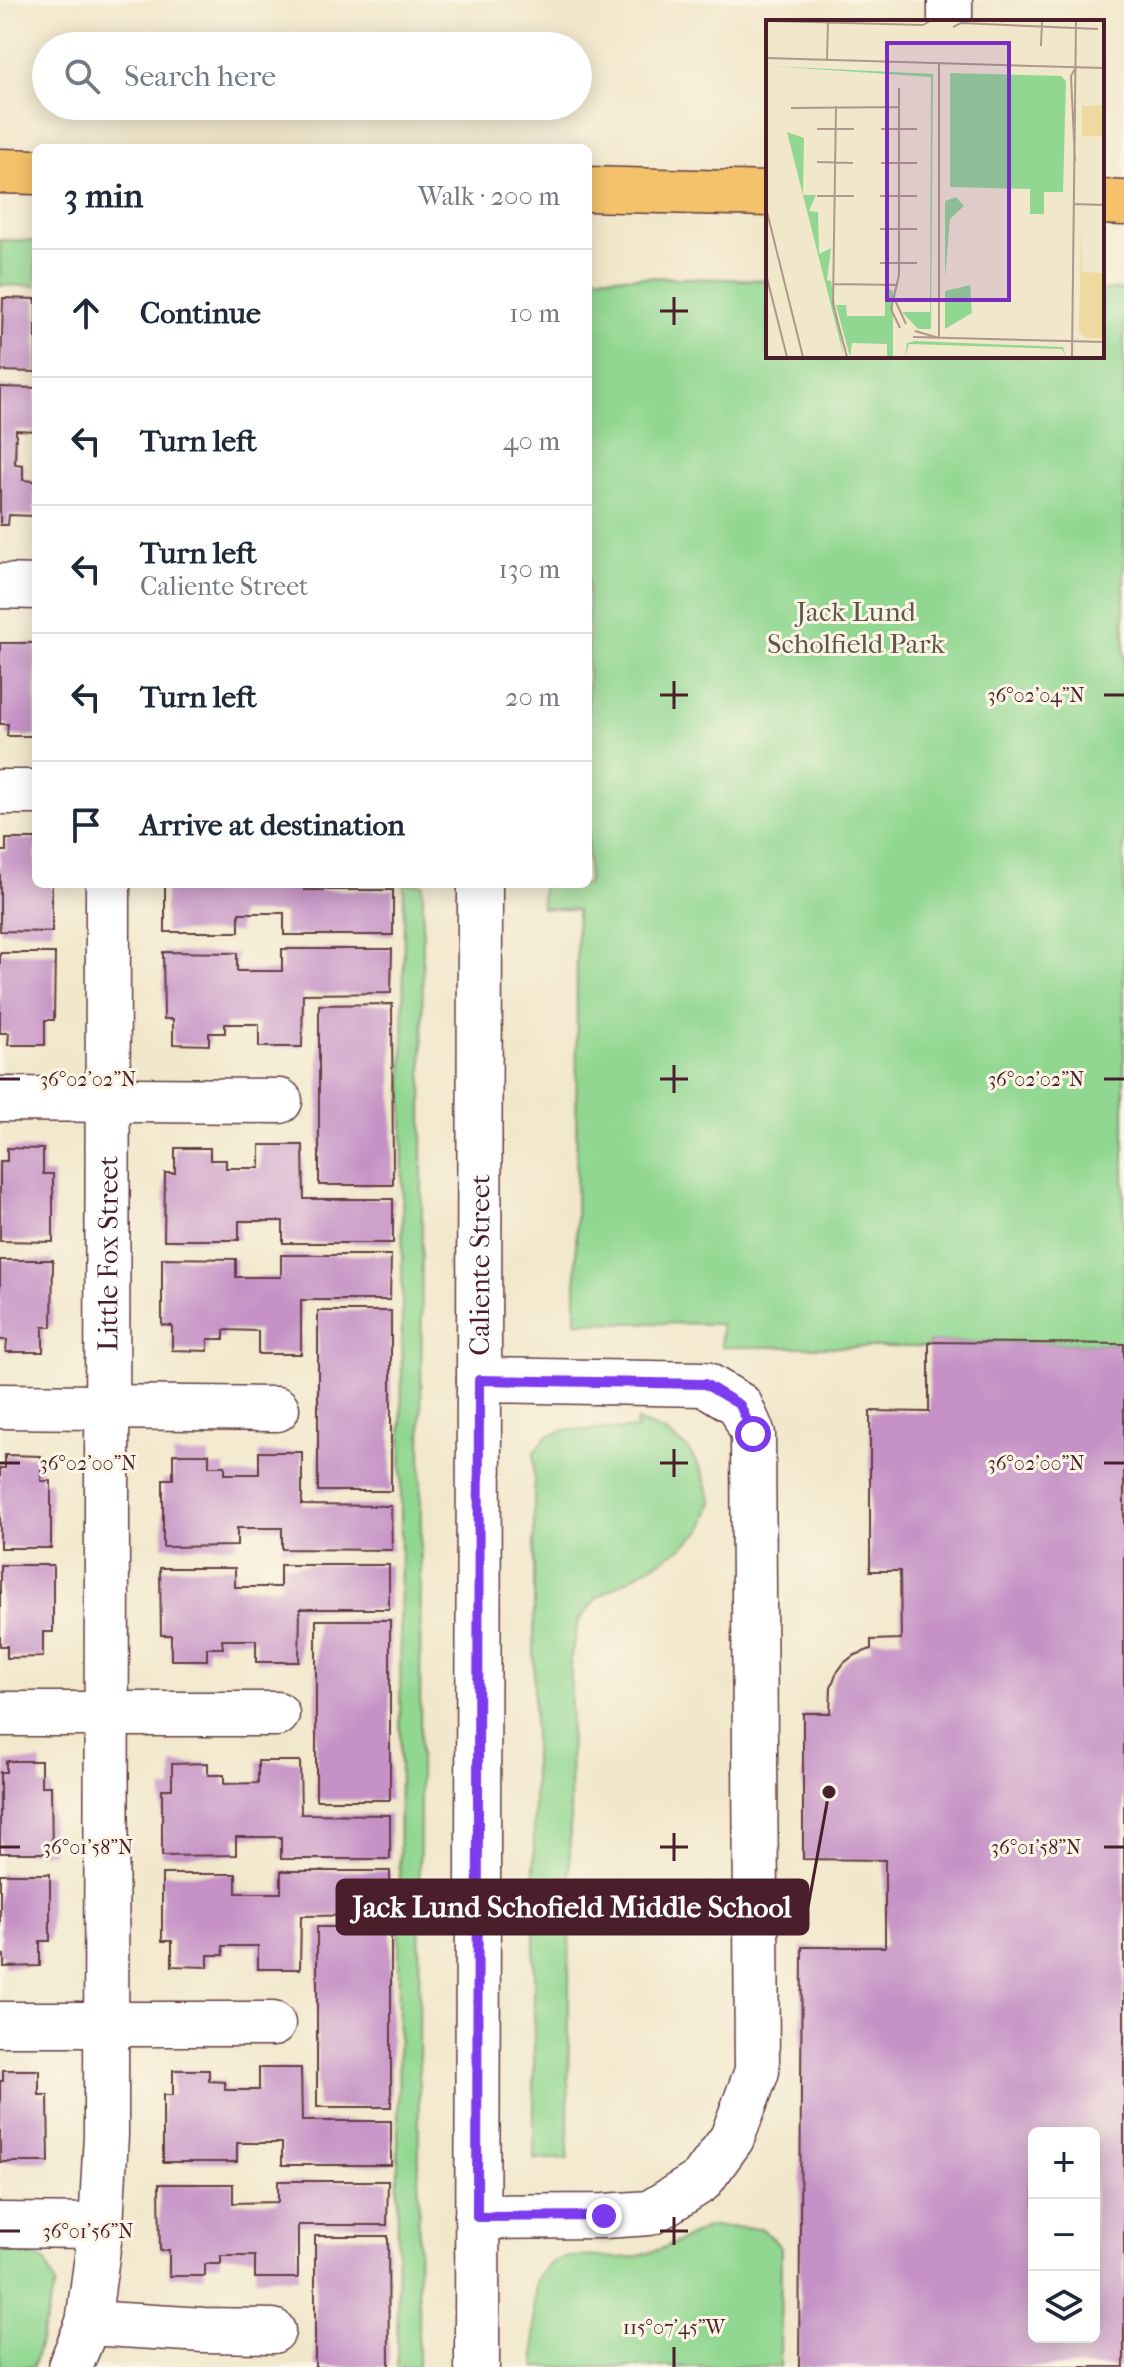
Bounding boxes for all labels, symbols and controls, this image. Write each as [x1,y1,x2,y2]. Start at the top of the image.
inset map [766,20,1104,358]
search box [32,32,592,120]
icon: search [60,54,104,98]
text: Search here [124,59,276,94]
text: 3 min [64,176,143,216]
text: Walk · 200 m [418,181,560,212]
icon: ahead [64,291,108,335]
text: Continue [140,296,261,331]
text: 10 m [509,298,560,329]
icon: left [64,419,108,463]
text: Turn left [140,424,257,459]
text: 40 m [503,426,560,457]
text: Turn left [140,536,257,571]
icon: left [64,547,108,591]
text: 130 m [499,554,560,585]
text: Caliente Street [140,571,308,602]
park label: Jack Lund Scholfield Park [767,595,945,660]
icon: left [64,675,108,719]
text: Turn left [140,680,257,715]
text: 20 m [505,682,560,713]
text: 36°02'04"N [987,684,1085,707]
icon: arrive [64,803,108,847]
text: Arrive at destination [140,808,405,843]
text: 36°02'02"N [40,1068,136,1091]
text: 36°02'02"N [988,1068,1084,1091]
street label: Little Fox Street [91,1156,125,1351]
street label: Caliente Street [463,1174,496,1356]
route start [735,1416,771,1452]
text: 36°02'00"N [40,1452,136,1475]
text: 36°02'00"N [988,1452,1084,1475]
text: 36°01'58"N [43,1836,133,1859]
text: 36°01'58"N [991,1836,1081,1859]
callout: Jack Lund Schofield Middle School [337,1880,808,1934]
text: Jack Lund Schofield Middle School [349,1890,792,1925]
map controls [1028,2127,1100,2343]
button: + [1028,2127,1100,2199]
route end [586,2198,622,2234]
button: − [1028,2199,1100,2271]
text: 36°01'56"N [42,2220,134,2243]
button: layers [1028,2271,1100,2343]
text: 115°07'45"W [623,2316,727,2339]

